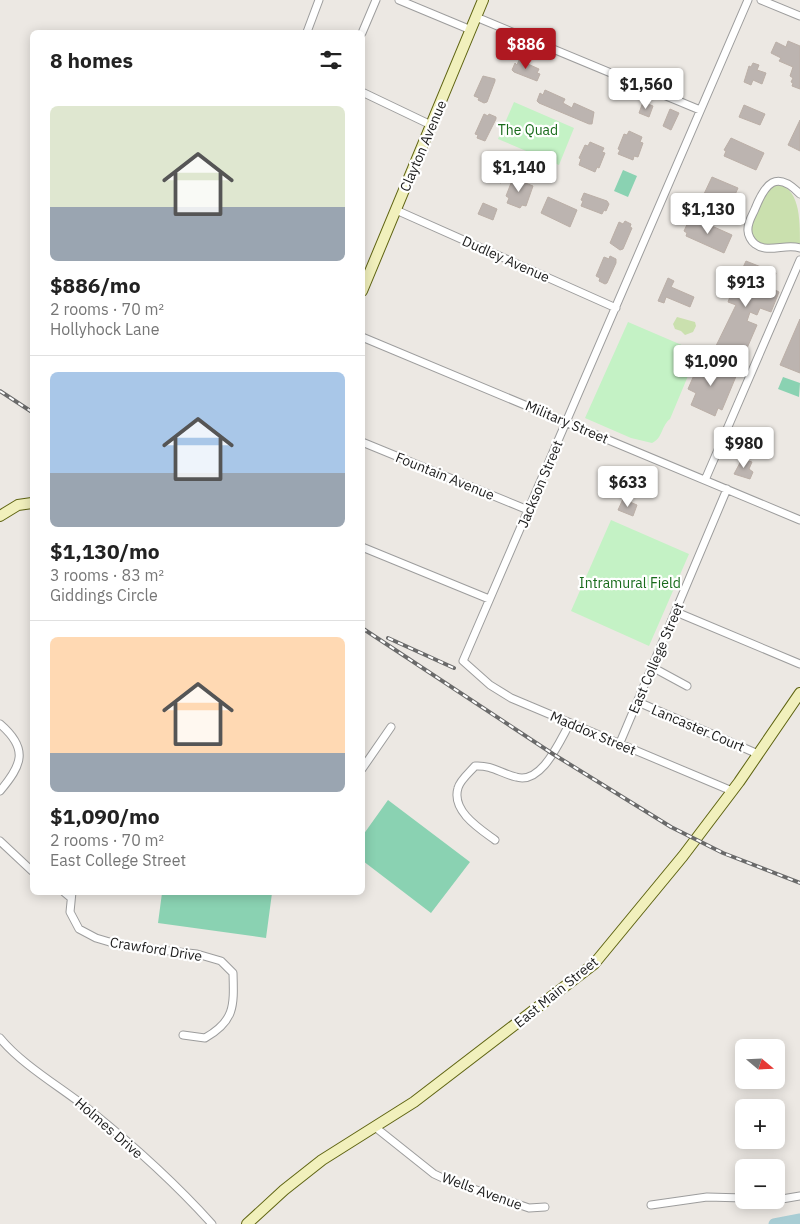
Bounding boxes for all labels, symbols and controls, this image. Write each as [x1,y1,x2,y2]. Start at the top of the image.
pin: $886 [496,28,556,70]
text: $886 [507,34,545,54]
text: 8 homes [50,46,133,74]
icon: filters [317,46,345,74]
pin: $1,560 [605,68,687,110]
text: $1,560 [620,74,672,94]
street label: Clayton Avenue [396,97,450,194]
park label: The Quad [498,121,558,139]
icon: home [153,139,243,229]
pin: $1,140 [478,150,560,193]
text: $1,140 [493,157,545,177]
pin: $1,130 [667,192,749,235]
text: $1,130 [682,199,734,219]
street label: Dudley Avenue [459,232,553,286]
pin: $913 [716,266,776,308]
text: $886/mo [50,271,141,299]
text: $913 [727,272,765,292]
text: 2 rooms · 70 m² [50,299,164,319]
text: Hollyhock Lane [50,319,159,339]
pin: $1,090 [670,344,752,387]
text: $1,090 [685,351,737,371]
street label: Military Street [523,396,611,448]
icon: home [153,404,243,494]
pin: $980 [714,426,774,469]
text: $980 [725,433,763,453]
street label: Jackson Street [514,438,567,530]
street label: Fountain Avenue [393,448,497,504]
pin: $633 [598,466,658,508]
text: $633 [609,472,647,492]
text: $1,130/mo [50,537,160,565]
text: 3 rooms · 83 m² [50,565,164,585]
park label: Intramural Field [579,574,681,592]
text: Giddings Circle [50,585,158,605]
street label: East College Street [624,600,688,716]
icon: home [153,669,243,759]
street label: Lancaster Court [649,700,747,756]
street label: Maddox Street [547,707,639,759]
text: $1,090/mo [50,802,160,830]
text: 2 rooms · 70 m² [50,830,164,850]
text: East College Street [50,850,186,870]
street label: Crawford Drive [109,933,204,965]
street label: East Main Street [510,953,602,1031]
north arrow [735,1039,785,1089]
map controls [735,1039,785,1209]
street label: Holmes Drive [71,1094,147,1163]
button: + [735,1099,785,1149]
button: − [735,1159,785,1209]
street label: Wells Avenue [439,1168,525,1214]

